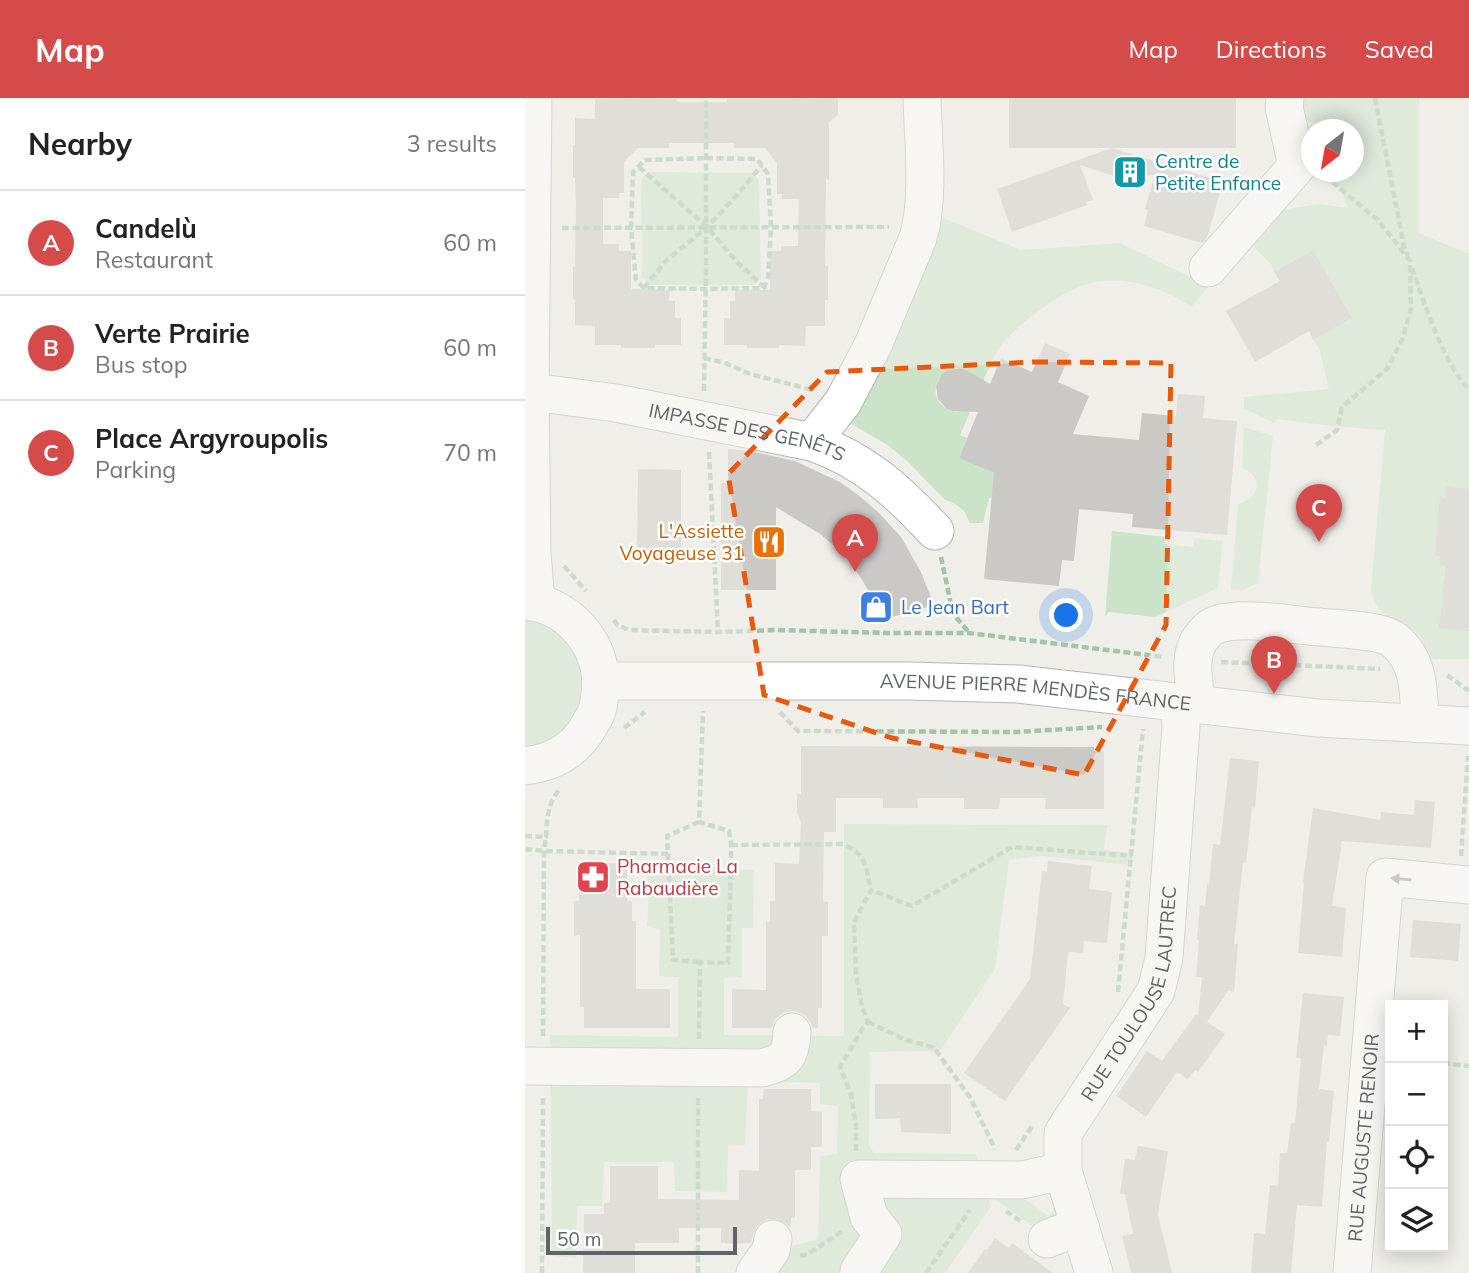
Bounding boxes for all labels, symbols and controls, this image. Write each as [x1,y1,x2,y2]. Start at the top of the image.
text: Map [35,29,105,70]
text: Map [1128,34,1178,64]
text: Directions [1216,34,1327,64]
text: Saved [1365,34,1434,64]
north arrow [1301,119,1364,182]
text: Nearby [28,125,132,163]
text: 3 results [407,129,497,158]
place label: Centre de Petite Enfance [1155,149,1281,195]
building icon: Centre de Petite Enfance [1111,153,1149,191]
text: Candelù [95,212,197,245]
text: A [42,228,60,257]
text: 60 m [443,228,497,257]
text: Restaurant [95,245,213,274]
text: Verte Prairie [95,317,250,350]
text: B [43,333,59,362]
text: 60 m [443,333,497,362]
text: Bus stop [95,350,187,379]
street label: IMPASSE DES GENÊTS [647,398,849,467]
text: Place Argyroupolis [95,422,328,455]
text: C [43,438,59,467]
text: 70 m [443,438,497,467]
text: Parking [95,455,176,484]
pin: C [1296,484,1342,542]
pin: A [832,514,878,572]
place label: L'Assiette Voyageuse 31 [620,519,744,565]
restaurant icon: L'Assiette Voyageuse 31 [750,523,788,561]
shop icon: Le Jean Bart [857,588,895,626]
place label: Le Jean Bart [901,595,1009,619]
your location [1049,598,1083,632]
pin: B [1251,636,1297,694]
street label: AVENUE PIERRE MENDÈS FRANCE [880,669,1192,716]
place label: Pharmacie La Rabaudière [617,854,738,900]
pharmacy icon: Pharmacie La Rabaudière [574,858,612,896]
one-way arrow [1390,873,1412,884]
street label: RUE TOULOUSE LAUTREC [1075,885,1181,1105]
map controls [1385,1000,1448,1252]
button: + [1385,1000,1448,1063]
street label: RUE AUGUSTE RENOIR [1343,1032,1384,1243]
button: − [1385,1063,1448,1126]
button: locate [1385,1126,1448,1189]
button: layers [1385,1189,1448,1252]
scale bar [546,1224,737,1256]
text: 50 m [557,1227,601,1251]

